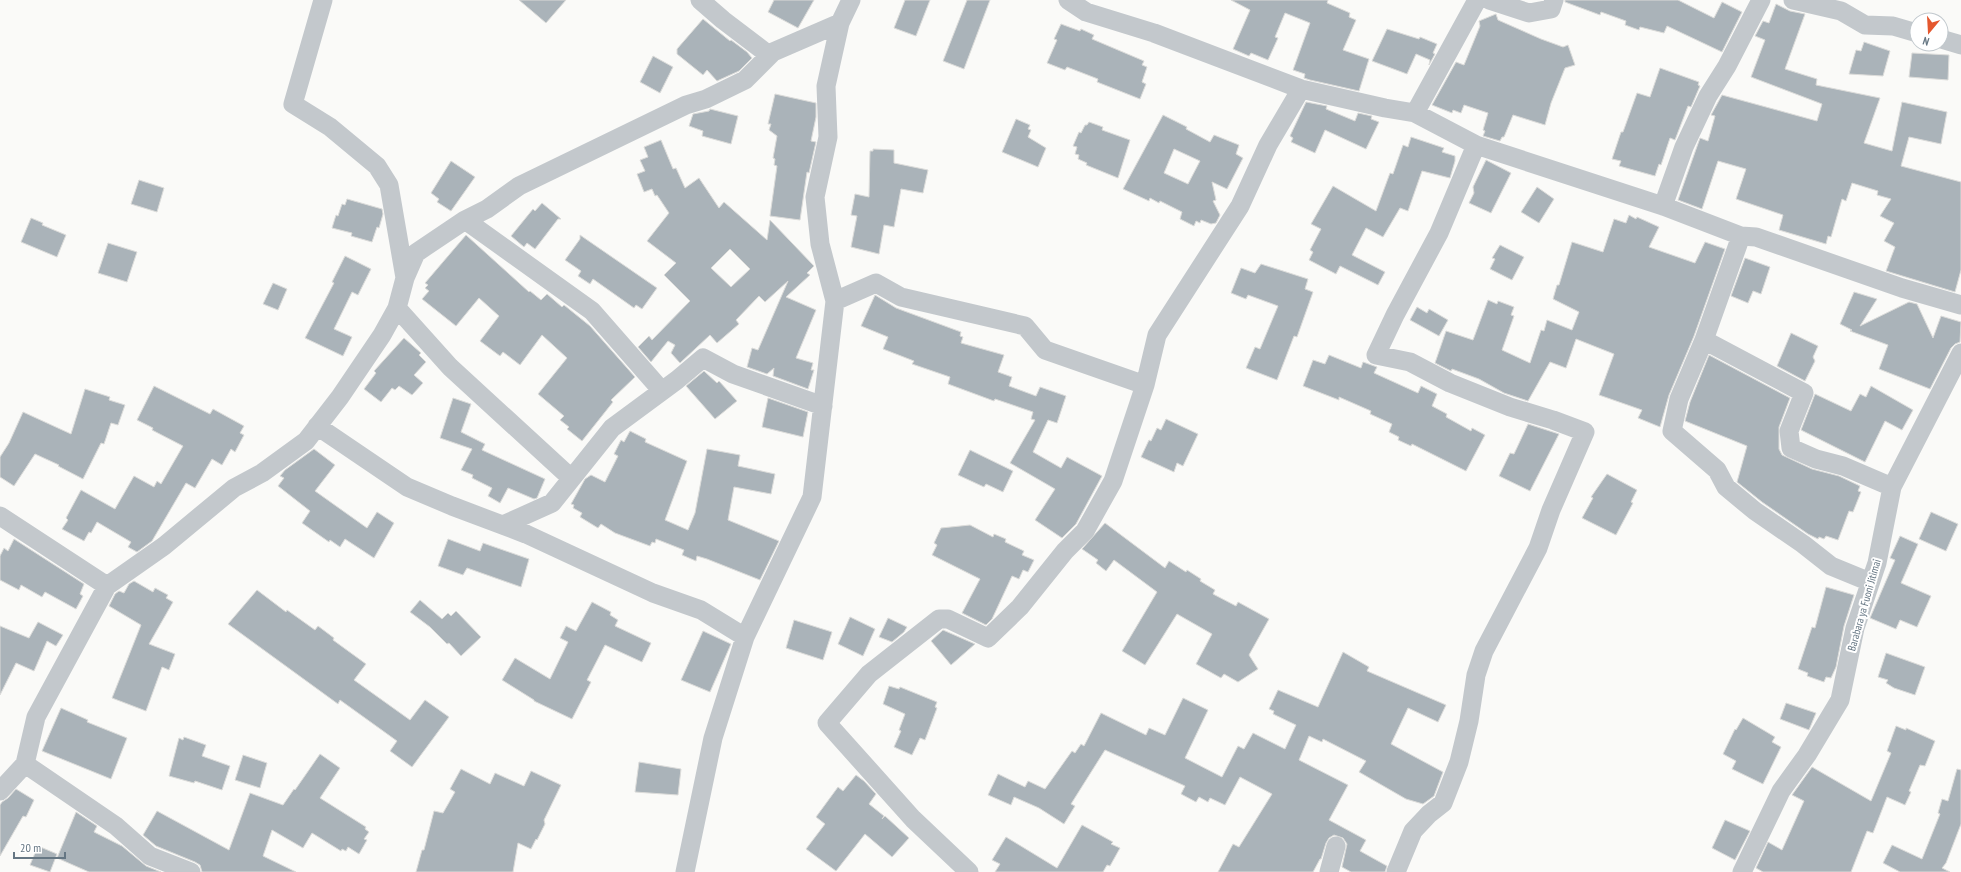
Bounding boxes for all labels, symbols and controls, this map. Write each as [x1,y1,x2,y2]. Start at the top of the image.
north arrow [1909,12,1949,52]
text: N [1921,34,1931,49]
street label: Barabara ya Fuoni Jitimai [1844,558,1884,652]
scale bar [14,834,65,860]
text: 20 m [20,840,41,855]

